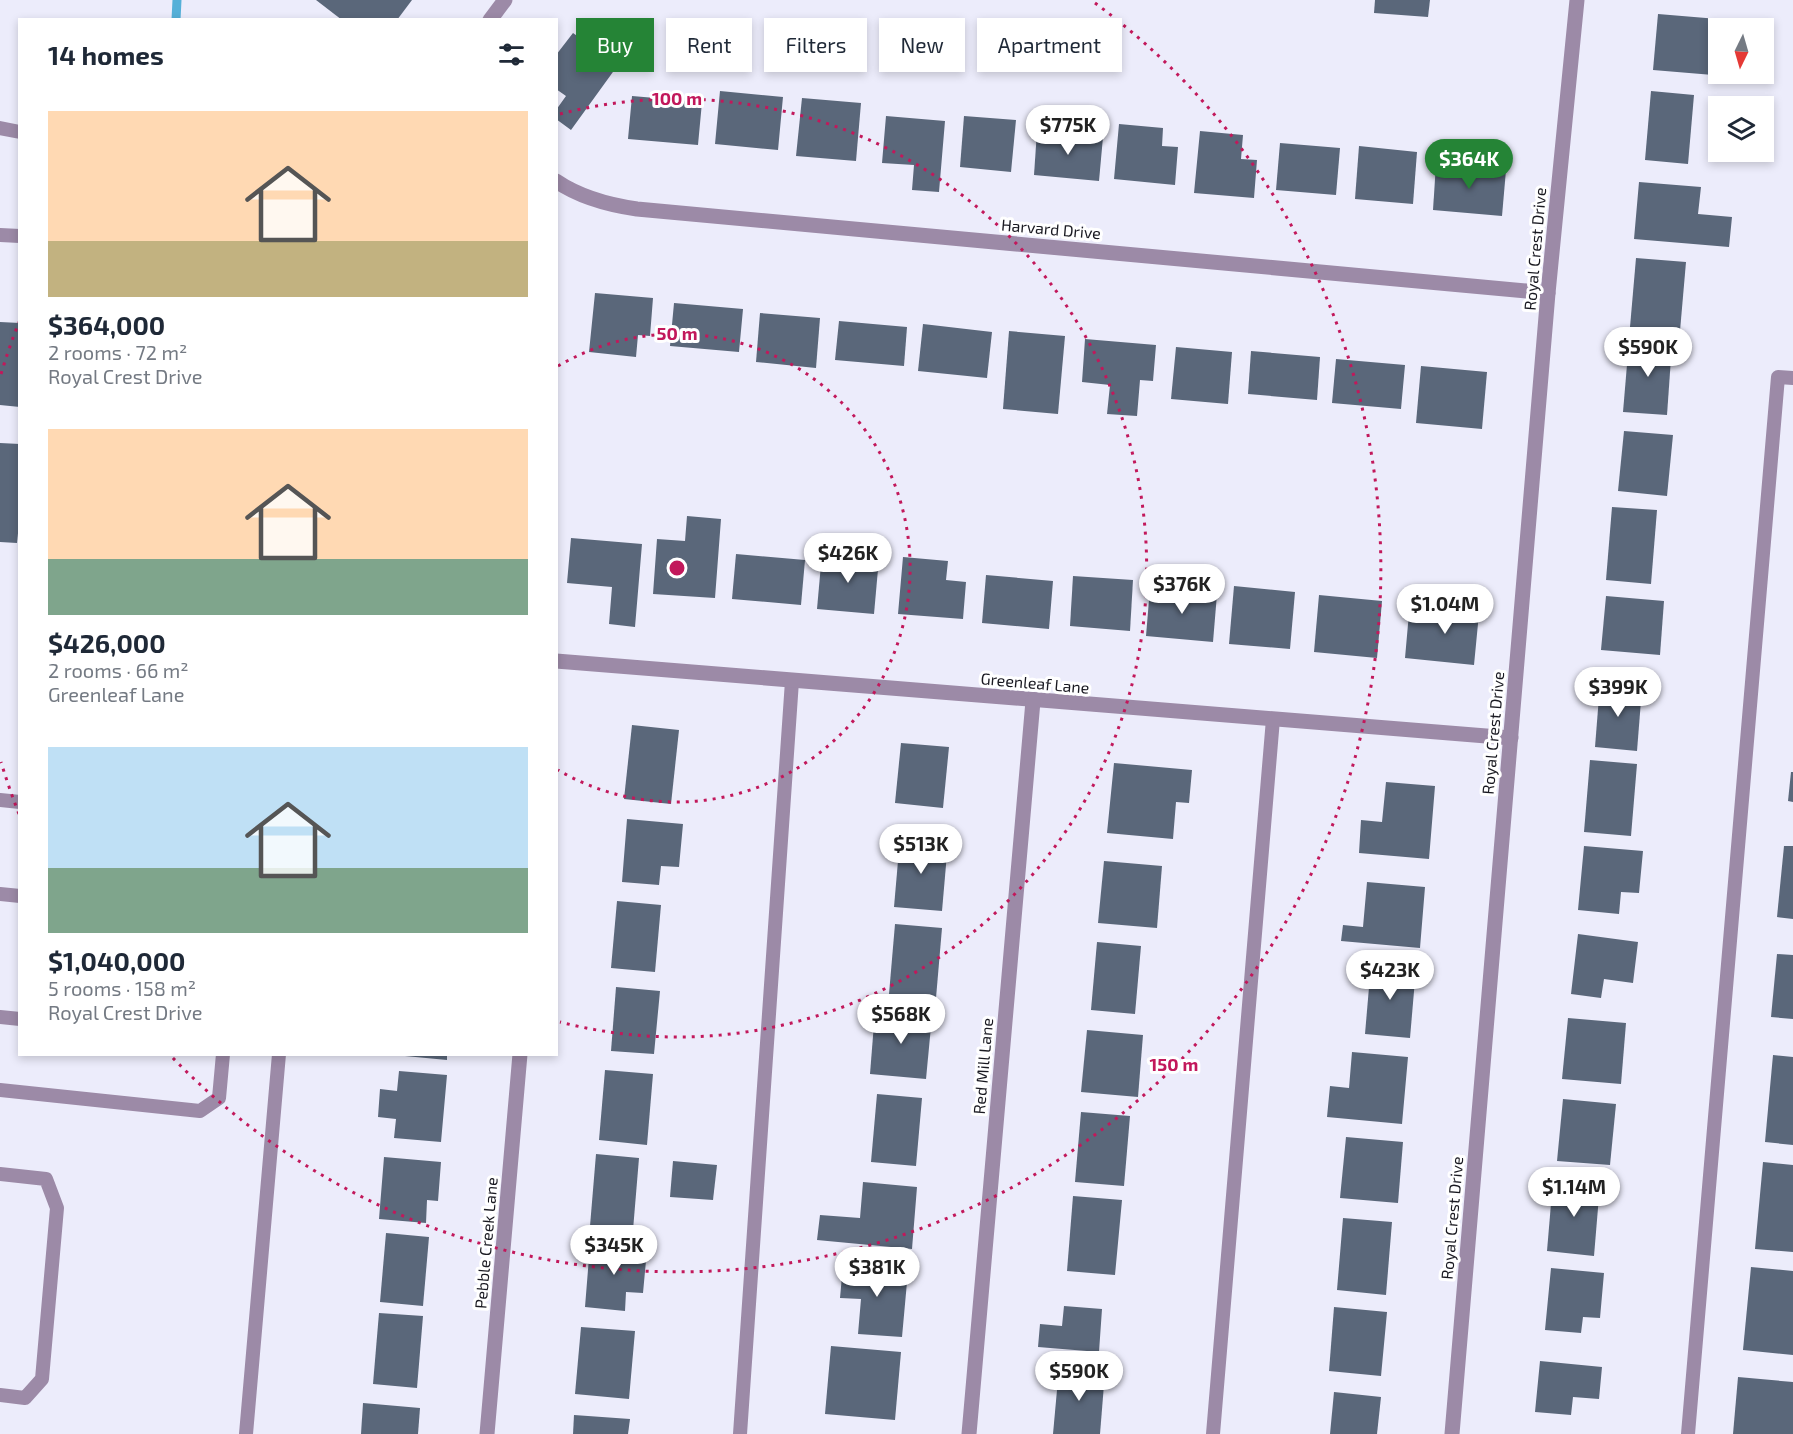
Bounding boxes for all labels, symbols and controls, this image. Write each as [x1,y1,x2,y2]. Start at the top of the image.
chip: Buy [576,18,654,72]
chip: Rent [666,18,752,72]
chip: Filters [764,18,867,72]
chip: New [879,18,965,72]
chip: Apartment [977,18,1122,72]
north arrow [1708,18,1774,84]
map controls [1708,18,1774,162]
icon: filters [495,38,528,71]
text: 14 homes [48,39,164,70]
text: 100 m [652,87,702,109]
button: layers [1708,96,1774,162]
pin: $775K [1026,105,1110,156]
text: $775K [1040,112,1096,136]
pin: $364K [1427,139,1511,190]
text: $364K [1439,146,1499,170]
icon: home [234,150,342,258]
street label: Royal Crest Drive [1520,187,1549,311]
street label: Harvard Drive [1000,215,1102,242]
text: $364,000 [48,309,165,340]
text: 50 m [656,322,698,344]
pin: $590K [1606,327,1690,378]
text: $590K [1618,334,1678,358]
text: 2 rooms · 72 m² [48,340,187,364]
text: Royal Crest Drive [48,364,202,388]
icon: home [234,468,342,576]
pin: $426K [806,533,890,584]
text: $426K [818,540,878,564]
centre of rings [667,558,687,578]
pin: $376K [1140,564,1224,615]
text: $376K [1153,571,1211,595]
pin: $1.04M [1396,584,1494,635]
text: $1.04M [1411,591,1479,615]
text: $426,000 [48,627,166,658]
text: 2 rooms · 66 m² [48,658,189,682]
pin: $399K [1576,667,1660,718]
street label: Greenleaf Lane [980,668,1090,697]
street label: Royal Crest Drive [1478,671,1507,795]
text: $399K [1588,674,1648,698]
text: Greenleaf Lane [48,682,184,706]
icon: home [234,786,342,894]
pin: $513K [879,824,963,875]
text: $513K [893,831,949,855]
text: $1,040,000 [48,945,186,976]
pin: $423K [1348,950,1432,1001]
text: $423K [1360,957,1420,981]
text: 5 rooms · 158 m² [48,976,196,1000]
pin: $568K [859,994,943,1045]
text: Royal Crest Drive [48,1000,202,1024]
text: $568K [871,1001,931,1025]
street label: Red Mill Lane [969,1017,996,1115]
text: 150 m [1150,1053,1198,1075]
street label: Royal Crest Drive [1437,1156,1466,1280]
pin: $1.14M [1525,1167,1623,1218]
text: $1.14M [1542,1174,1606,1198]
street label: Pebble Creek Lane [470,1176,501,1310]
pin: $345K [572,1225,656,1276]
text: $345K [584,1232,644,1256]
pin: $381K [835,1247,919,1298]
text: $381K [849,1254,905,1278]
pin: $590K [1037,1351,1121,1402]
text: $590K [1049,1358,1109,1382]

